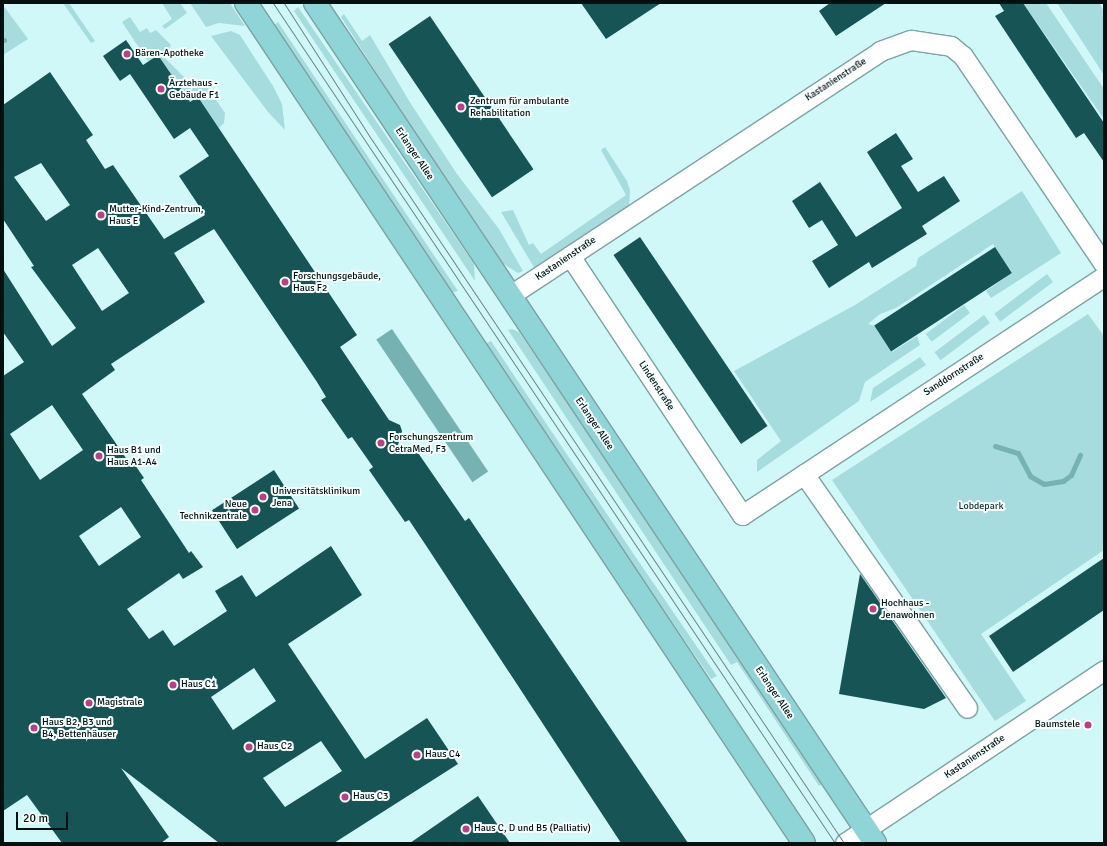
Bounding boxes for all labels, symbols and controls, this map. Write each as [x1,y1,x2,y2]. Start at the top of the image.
place label: Bären-Apotheke [135,48,204,60]
marker: Bären-Apotheke [122,49,132,59]
street label: Kastanienstraße [803,56,869,104]
place label: Ärztehaus - Gebäude F1 [169,77,219,100]
marker: Ärztehaus - Gebäude F1 [156,84,166,94]
place label: Zentrum für ambulante Rehabilitation [470,95,569,118]
marker: Zentrum für ambulante Rehabilitation [455,101,467,113]
street label: Erlanger Allee [392,125,436,183]
place label: Mutter-Kind-Zentrum, Haus E [109,203,204,226]
marker: Mutter-Kind-Zentrum, Haus E [96,210,106,220]
street label: Kastanienstraße [533,234,599,284]
place label: Forschungsgebäude, Haus F2 [293,270,381,294]
marker: Forschungsgebäude, Haus F2 [280,277,290,287]
street label: Sanddornstraße [922,351,986,399]
street label: Lindenstraße [636,359,676,413]
street label: Erlanger Allee [572,395,616,453]
place label: Forschungszentrum CetraMed, F3 [389,431,473,454]
marker: Forschungszentrum CetraMed, F3 [376,438,386,448]
place label: Haus B1 und Haus A1-A4 [107,444,161,468]
marker: Haus B1 und Haus A1-A4 [94,451,104,461]
place label: Universitätsklinikum Jena [272,485,360,508]
marker: Universitätsklinikum Jena [257,491,269,503]
place label: Neue Technikzentrale [180,498,247,522]
park label: Lobdepark [959,501,1003,513]
marker: Neue Technikzentrale [250,505,260,515]
place label: Hochhaus - Jenawohnen [881,597,935,620]
marker: Hochhaus - Jenawohnen [868,604,878,614]
street label: Erlanger Allee [752,664,796,722]
place label: Haus C1 [181,679,216,691]
marker: Haus C1 [168,680,178,690]
place label: Magistrale [97,697,142,709]
marker: Magistrale [84,698,94,708]
place label: Haus B2, B3 und B4, Bettenhäuser [42,716,116,740]
place label: Baumstele [1035,719,1080,731]
marker: Baumstele [1083,720,1093,730]
marker: Haus B2, B3 und B4, Bettenhäuser [29,723,39,733]
street label: Kastanienstraße [942,732,1008,782]
place label: Haus C2 [257,741,292,753]
marker: Haus C2 [244,742,254,752]
place label: Haus C4 [425,749,460,761]
marker: Haus C4 [412,750,422,760]
place label: Haus C3 [353,791,388,803]
marker: Haus C3 [340,792,350,802]
scale bar [18,804,70,830]
text: 20 m [23,811,48,826]
place label: Haus C, D und B5 (Palliativ) [474,823,591,835]
marker: Haus C, D und B5 (Palliativ) [461,824,471,834]

